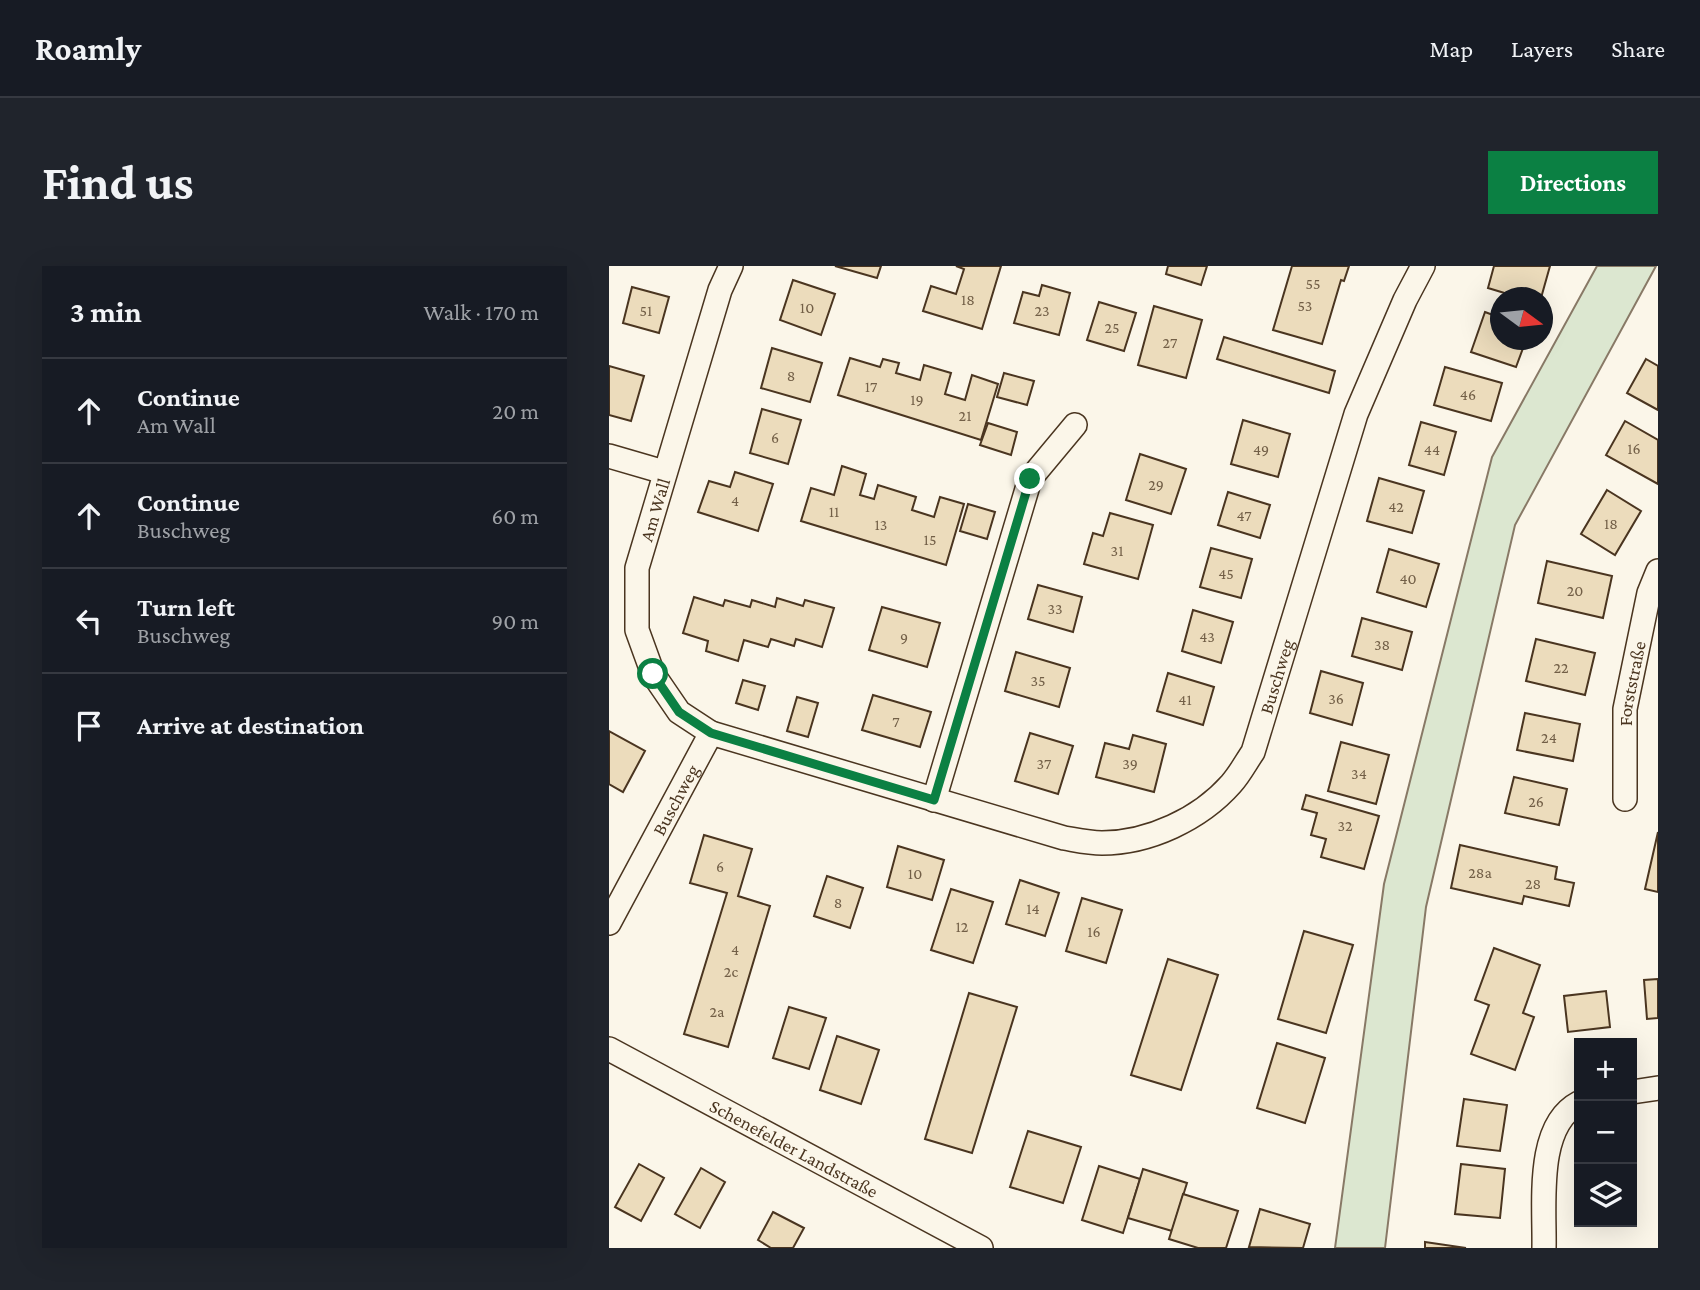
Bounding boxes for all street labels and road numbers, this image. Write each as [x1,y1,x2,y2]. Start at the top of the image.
street label: Am Wall [635,476,674,544]
street label: Buschweg [1255,636,1297,716]
street label: Forststraße [1615,639,1649,726]
street label: Buschweg [648,761,703,839]
street label: Schenefelder Landstraße [706,1094,882,1202]

